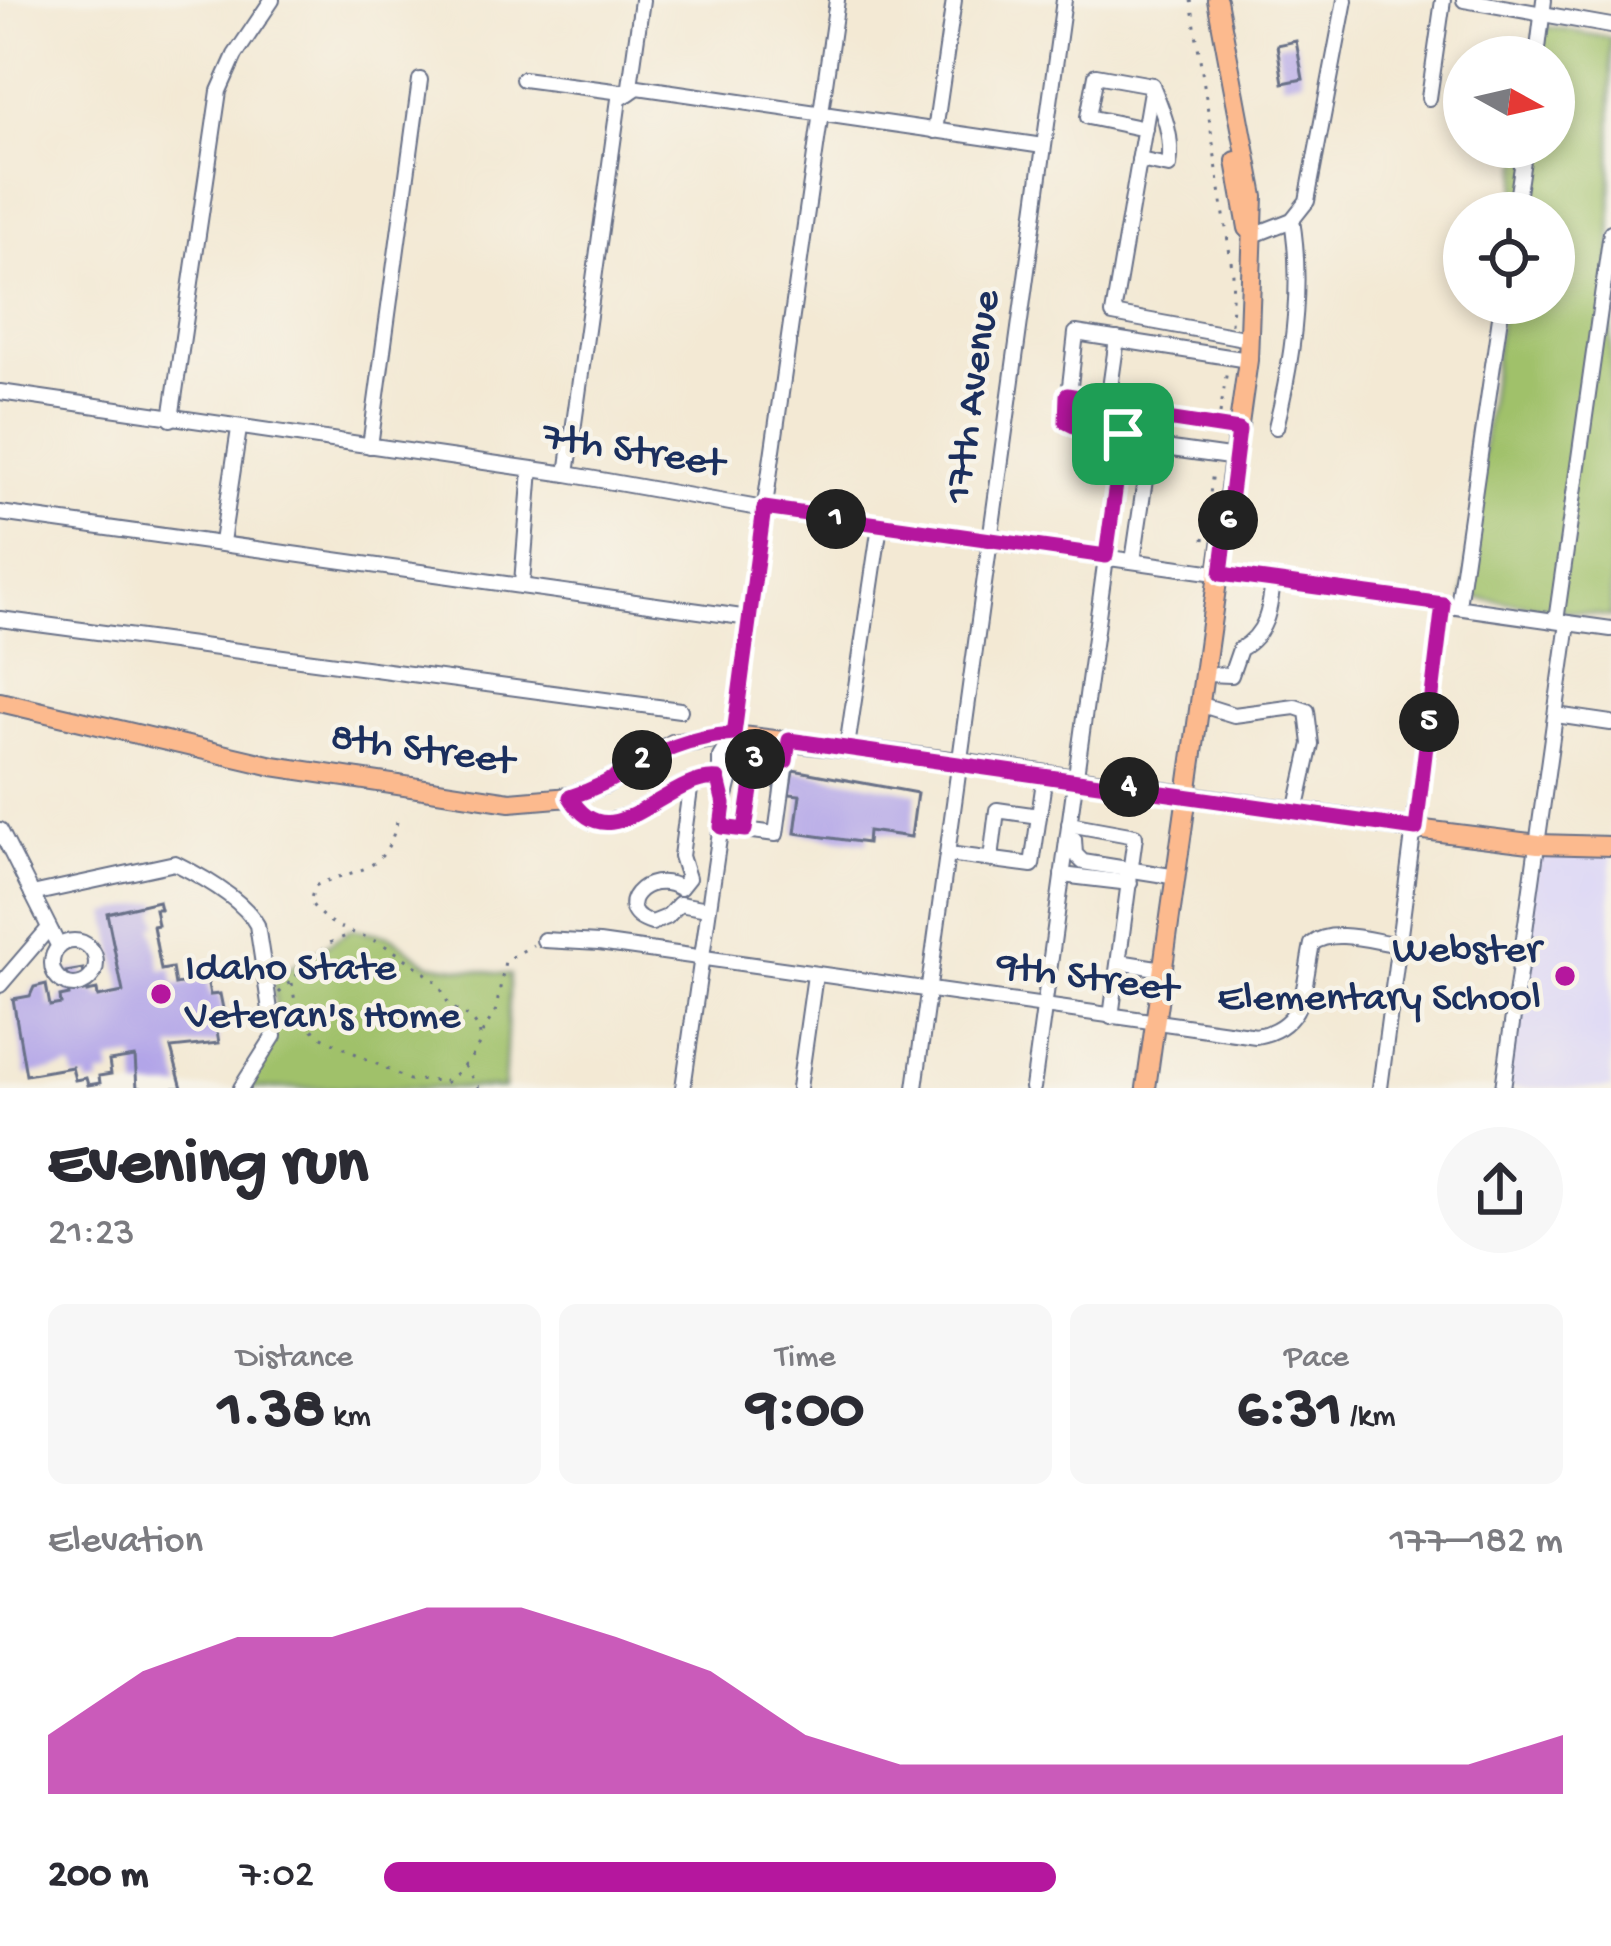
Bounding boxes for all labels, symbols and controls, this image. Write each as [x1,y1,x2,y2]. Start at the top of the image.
north arrow [1443,36,1575,168]
map controls [1443,36,1575,324]
button: locate [1443,192,1575,324]
street label: 17th Avenue [936,286,1014,508]
pin [1072,383,1174,485]
icon: arrive [1090,401,1156,467]
street label: 7th Street [538,414,731,492]
pin: 1 [806,489,866,549]
pin: 6 [1198,490,1258,550]
text: 1 [829,500,843,538]
text: 6 [1220,501,1236,539]
pin: 5 [1399,692,1459,752]
text: 5 [1420,703,1438,741]
street label: 8th Street [327,715,521,790]
pin: 3 [725,729,785,789]
pin: 2 [612,730,672,790]
text: 3 [746,740,764,778]
text: 2 [634,741,650,779]
pin: 4 [1099,757,1159,817]
text: 4 [1121,768,1137,806]
place label: Webster Elementary School [1217,928,1544,1025]
street label: 9th Street [992,943,1185,1018]
place label: Idaho State Veteran's Home [184,946,462,1043]
marker: Webster Elementary School [1552,963,1578,989]
marker: Idaho State Veteran's Home [148,981,174,1007]
button: share [1437,1127,1563,1253]
text: Evening run [48,1128,368,1206]
text: 21:23 [48,1212,134,1258]
text: Distance [236,1340,353,1378]
text: Time [775,1340,836,1378]
text: Pace [1284,1340,1349,1378]
text: 1.38 [218,1378,325,1448]
text: 9:00 [747,1378,864,1448]
text: 6:31 [1237,1378,1342,1448]
text: km [325,1399,371,1437]
text: /km [1342,1399,1396,1437]
text: Elevation [48,1520,203,1566]
text: 177–182 m [1390,1520,1563,1566]
text: 200 m [48,1854,148,1900]
text: 7:02 [240,1854,314,1900]

